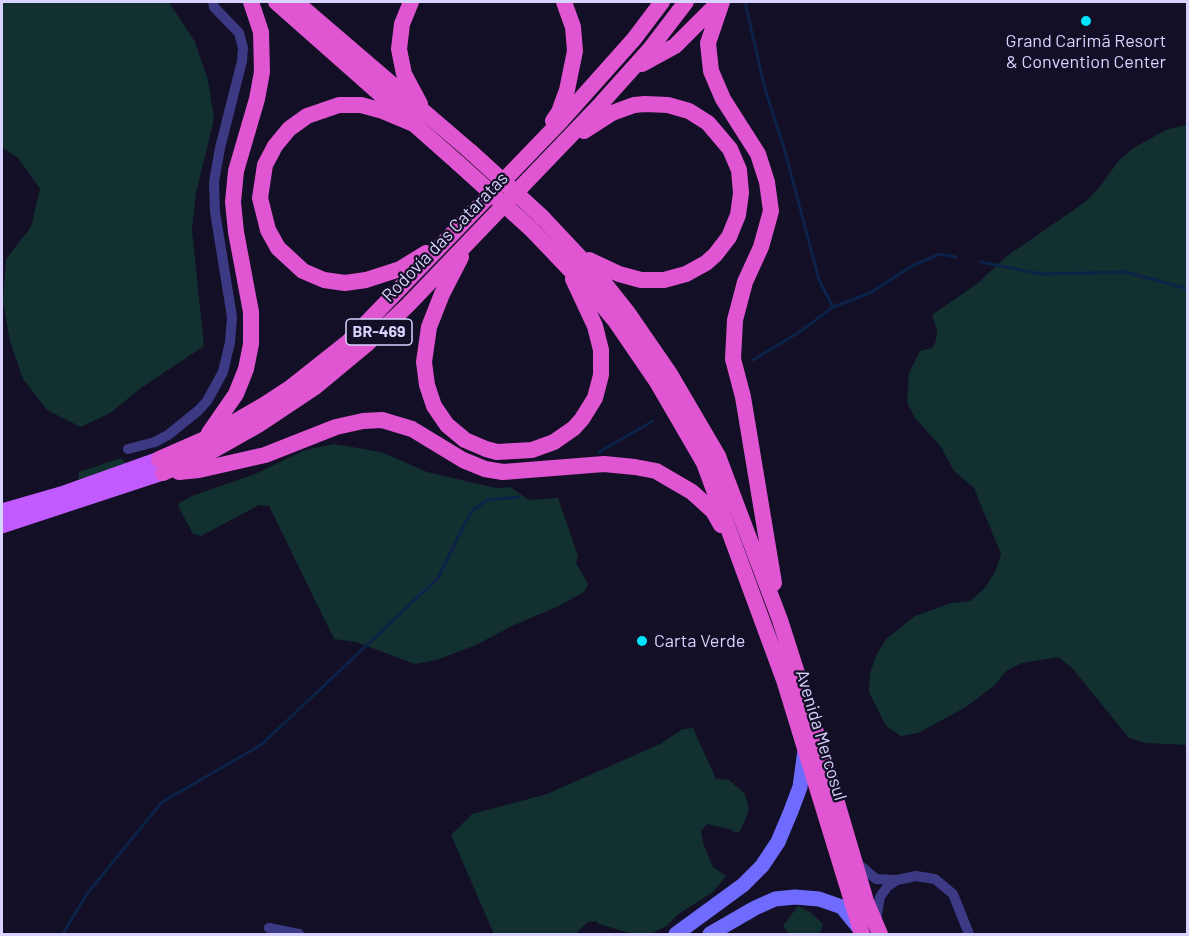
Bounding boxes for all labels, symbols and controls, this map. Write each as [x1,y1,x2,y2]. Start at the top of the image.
marker: Grand Carimã Resort & Convention Center [1079,14,1093,28]
place label: Grand Carimã Resort & Convention Center [1006,30,1166,72]
street label: Rodovía das Cataratas [377,168,513,306]
road number: BR-469 [346,319,412,345]
place label: Carta Verde [654,630,745,652]
marker: Carta Verde [635,634,649,648]
street label: Avenida Mercosul [791,667,851,803]

